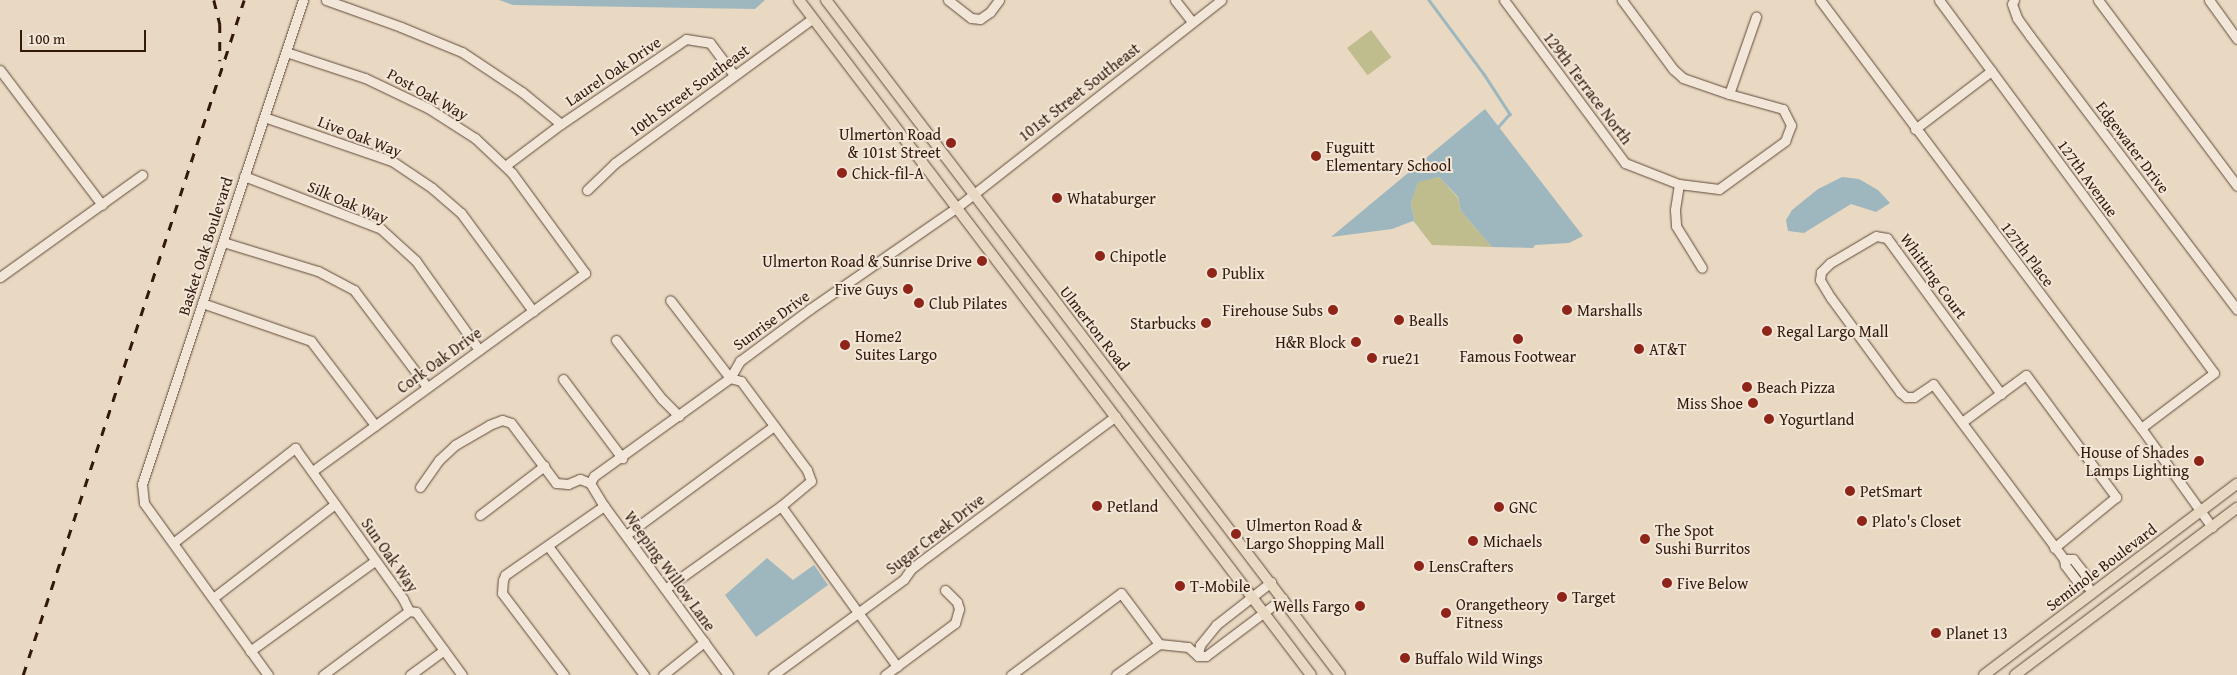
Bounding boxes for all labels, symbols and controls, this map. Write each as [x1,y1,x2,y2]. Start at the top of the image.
scale bar [22,20,149,52]
text: 100 m [28,28,65,49]
street label: 129th Terrace North [1540,28,1636,148]
street label: Laurel Oak Drive [562,32,664,110]
street label: 101st Street Southeast [1014,39,1144,145]
street label: 10th Street Southeast [625,40,753,140]
street label: Post Oak Way [384,64,472,124]
street label: Edgewater Drive [2092,97,2174,197]
street label: Live Oak Way [315,111,405,161]
place label: Ulmerton Road & 101st Street [839,124,941,162]
street label: 127th Avenue [2054,136,2122,220]
marker: Ulmerton Road & 101st Street [945,137,957,149]
place label: Fuguitt Elementary School [1326,137,1451,175]
marker: Fuguitt Elementary School [1310,150,1322,162]
place label: Chick-fil-A [852,163,924,183]
marker: Chick-fil-A [836,167,848,179]
street label: Basket Oak Boulevard [174,174,236,318]
street label: Silk Oak Way [305,176,391,228]
place label: Whataburger [1067,188,1156,208]
marker: Whataburger [1051,192,1063,204]
street label: 127th Place [1997,218,2059,290]
street label: Whitting Court [1897,229,1971,323]
place label: Chipotle [1110,246,1167,266]
marker: Chipotle [1094,250,1106,262]
place label: Ulmerton Road & Sunrise Drive [762,251,972,271]
marker: Ulmerton Road & Sunrise Drive [976,255,988,267]
place label: Publix [1222,263,1265,283]
marker: Publix [1206,267,1218,279]
place label: Five Guys [835,279,898,299]
street label: Ulmerton Road [1056,282,1134,374]
marker: Five Guys [902,283,914,295]
street label: Sunrise Drive [729,286,813,354]
place label: Club Pilates [929,293,1007,313]
marker: Club Pilates [913,297,925,309]
place label: Firehouse Subs [1223,300,1323,320]
place label: Marshalls [1577,300,1643,320]
marker: Firehouse Subs [1327,304,1339,316]
marker: Marshalls [1561,304,1573,316]
place label: Bealls [1409,310,1448,330]
place label: Starbucks [1130,313,1196,333]
marker: Bealls [1393,314,1405,326]
marker: Starbucks [1200,317,1212,329]
place label: Regal Largo Mall [1777,321,1889,341]
street label: Cork Oak Drive [393,323,485,397]
marker: Regal Largo Mall [1761,325,1773,337]
place label: Home2 Suites Largo [855,326,937,364]
place label: H&R Block [1275,332,1346,352]
marker: Famous Footwear [1512,333,1524,345]
marker: H&R Block [1350,336,1362,348]
marker: Home2 Suites Largo [839,339,851,351]
place label: AT&T [1649,339,1687,359]
marker: AT&T [1633,343,1645,355]
place label: Famous Footwear [1460,346,1576,366]
place label: rue21 [1382,348,1420,368]
marker: rue21 [1366,352,1378,364]
place label: Beach Pizza [1757,377,1835,397]
marker: Beach Pizza [1741,381,1753,393]
place label: Miss Shoe [1677,393,1743,413]
marker: Miss Shoe [1747,397,1759,409]
place label: Yogurtland [1779,409,1854,429]
marker: Yogurtland [1763,413,1775,425]
place label: House of Shades Lamps Lighting [2081,442,2189,480]
marker: House of Shades Lamps Lighting [2193,455,2205,467]
place label: PetSmart [1860,481,1922,501]
marker: PetSmart [1844,485,1856,497]
street label: Sugar Creek Drive [882,490,988,578]
place label: Petland [1107,496,1158,516]
place label: GNC [1509,497,1538,517]
marker: Petland [1091,500,1103,512]
marker: GNC [1493,501,1505,513]
street label: Weeping Willow Lane [620,507,720,635]
place label: Plato's Closet [1872,511,1961,531]
street label: Sun Oak Way [357,514,423,596]
place label: Ulmerton Road & Largo Shopping Mall [1246,515,1384,553]
marker: Plato's Closet [1856,515,1868,527]
street label: Seminole Boulevard [2042,519,2160,615]
place label: The Spot Sushi Burritos [1655,520,1750,558]
marker: Ulmerton Road & Largo Shopping Mall [1230,528,1242,540]
place label: Michaels [1483,531,1542,551]
marker: The Spot Sushi Burritos [1639,533,1651,545]
marker: Michaels [1467,535,1479,547]
place label: LensCrafters [1429,556,1514,576]
marker: LensCrafters [1413,560,1425,572]
place label: Five Below [1677,573,1748,593]
place label: T-Mobile [1190,576,1251,596]
marker: Five Below [1661,577,1673,589]
marker: T-Mobile [1174,580,1186,592]
place label: Target [1572,587,1616,607]
marker: Target [1556,591,1568,603]
place label: Orangetheory Fitness [1456,594,1549,632]
place label: Wells Fargo [1273,596,1350,616]
marker: Wells Fargo [1354,600,1366,612]
marker: Orangetheory Fitness [1440,607,1452,619]
place label: Planet 13 [1946,623,2008,643]
marker: Planet 13 [1930,627,1942,639]
place label: Buffalo Wild Wings [1415,648,1543,668]
marker: Buffalo Wild Wings [1399,652,1411,664]

